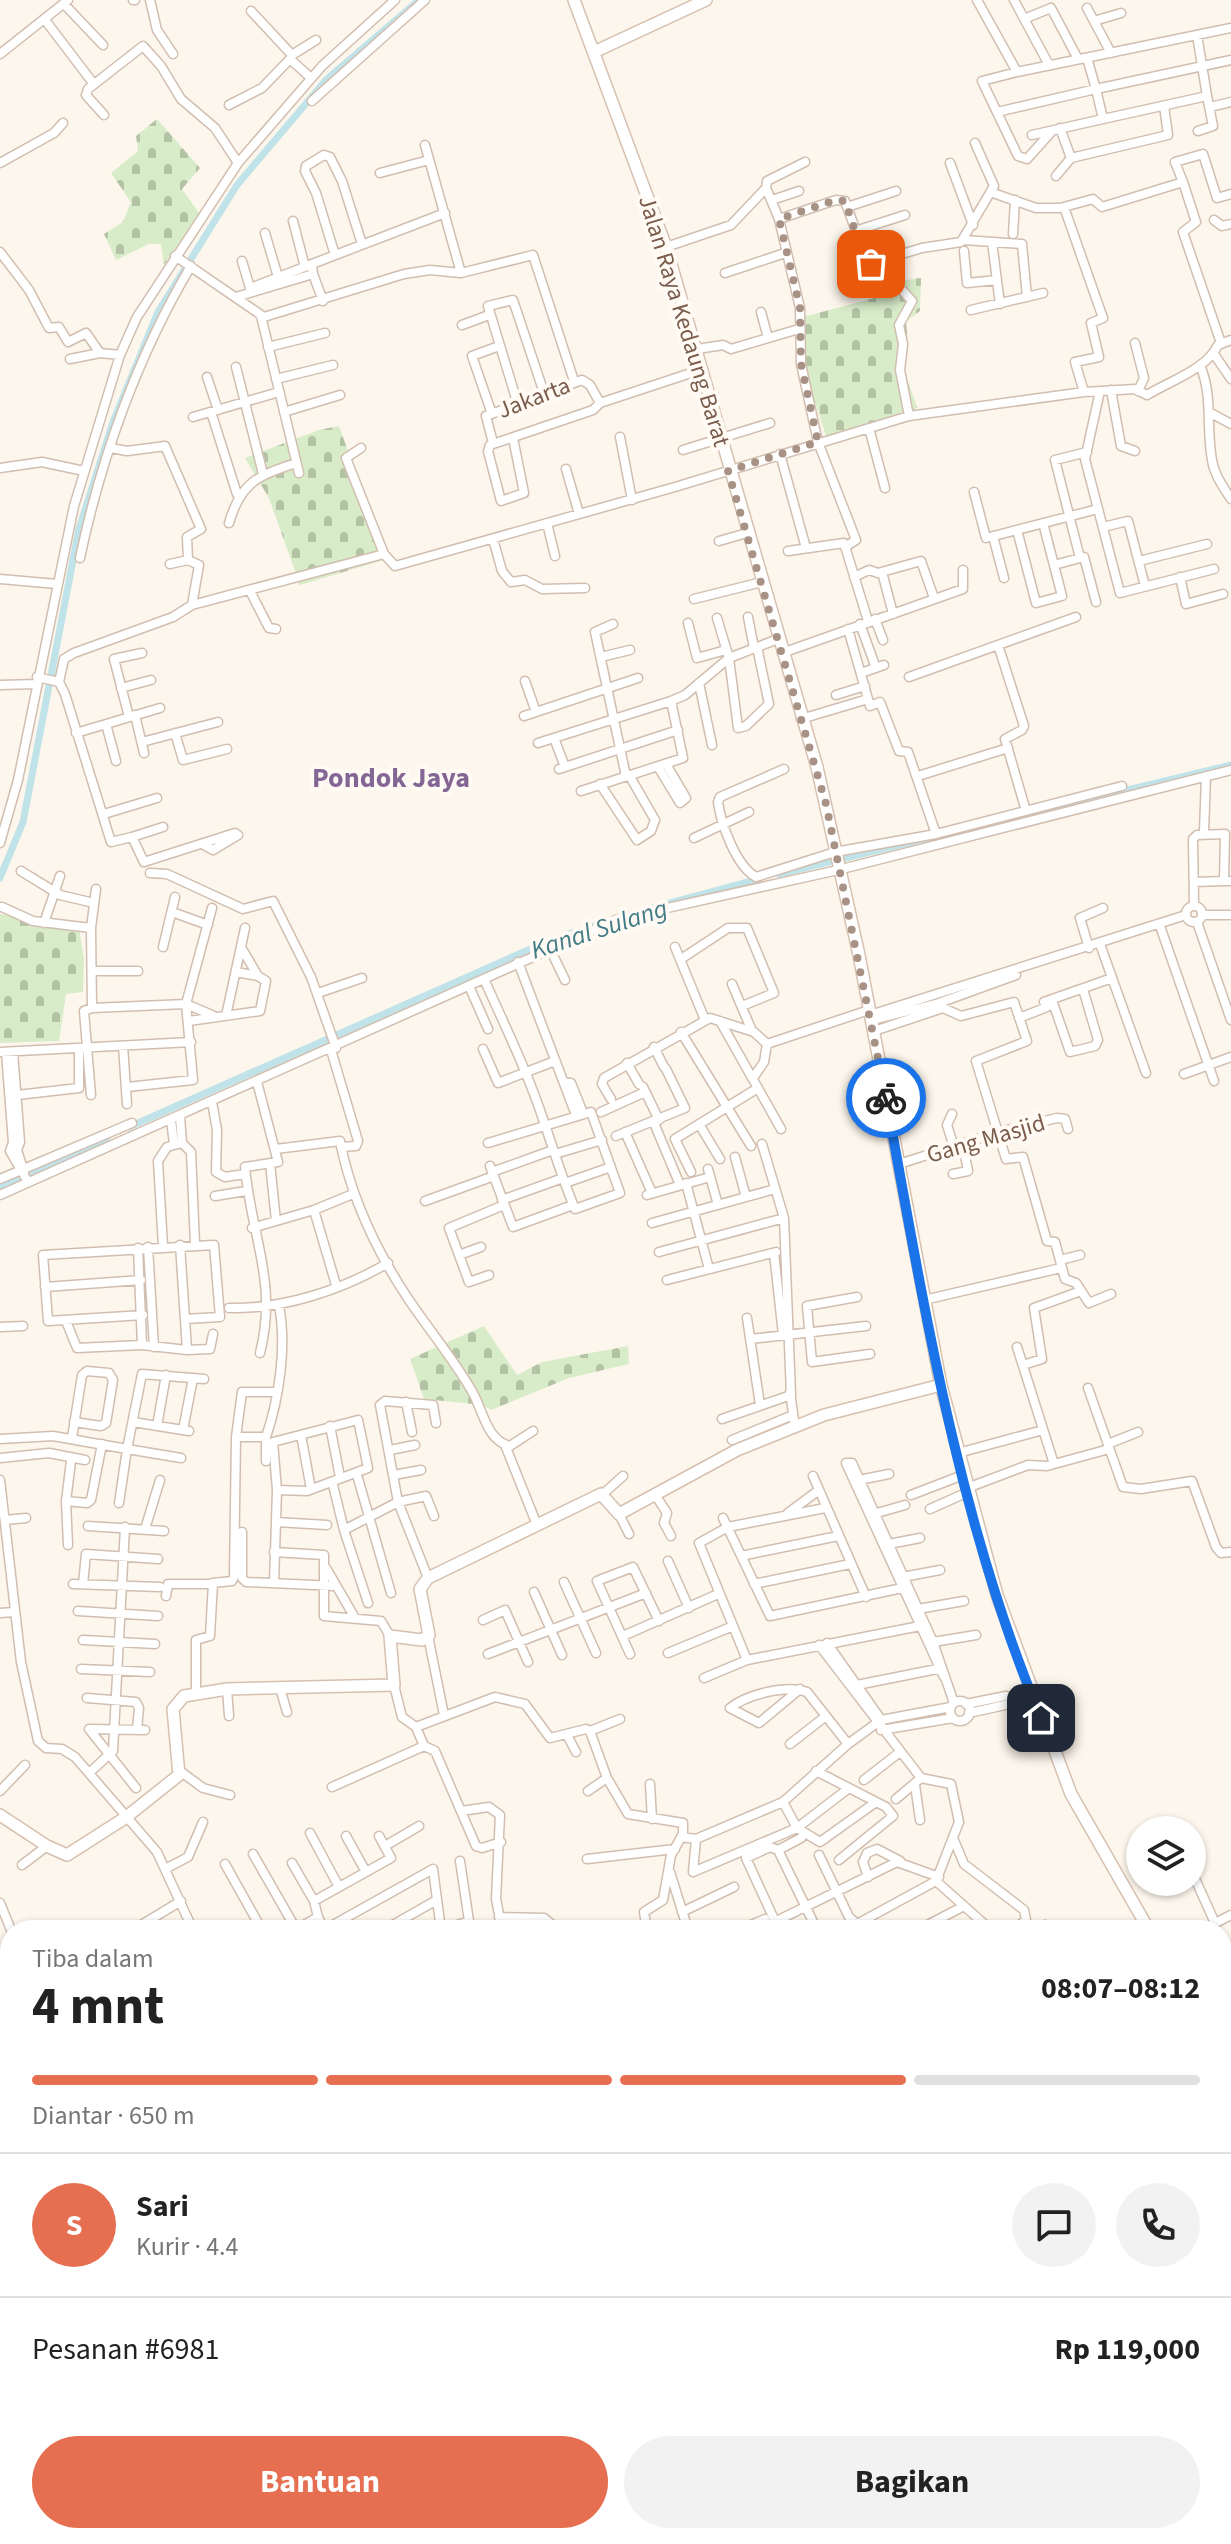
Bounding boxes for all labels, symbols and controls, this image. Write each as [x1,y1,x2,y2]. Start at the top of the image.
street label: Jalan Raya Kedaung Barat [629,191,739,451]
pin [837,230,905,298]
icon: bag [849,242,893,286]
street label: Jakarta [493,368,575,428]
district label: Pondok Jaya [312,758,470,798]
water label: Kanal Sulang [526,889,672,969]
courier [846,1058,926,1138]
icon: bike [864,1076,908,1120]
street label: Gang Masjid [923,1105,1049,1173]
pin [1007,1684,1075,1752]
icon: home [1019,1696,1063,1740]
map controls [1126,1816,1206,1896]
button: layers [1126,1816,1206,1896]
text: Tiba dalam [32,1940,153,1977]
text: 08:07–08:12 [1041,1967,1200,2010]
text: 4 mnt [32,1970,164,2044]
text: Diantar · 650 m [32,2097,194,2134]
button: chat [1012,2183,1096,2267]
button: phone [1116,2183,1200,2267]
text: Sari [136,2185,189,2228]
text: S [66,2204,82,2247]
text: Kurir · 4.4 [136,2228,238,2265]
text: Pesanan #6981 [32,2328,219,2371]
text: Rp 119,000 [1054,2328,1200,2371]
button: Bantuan [32,2436,608,2528]
button: Bagikan [624,2436,1200,2528]

